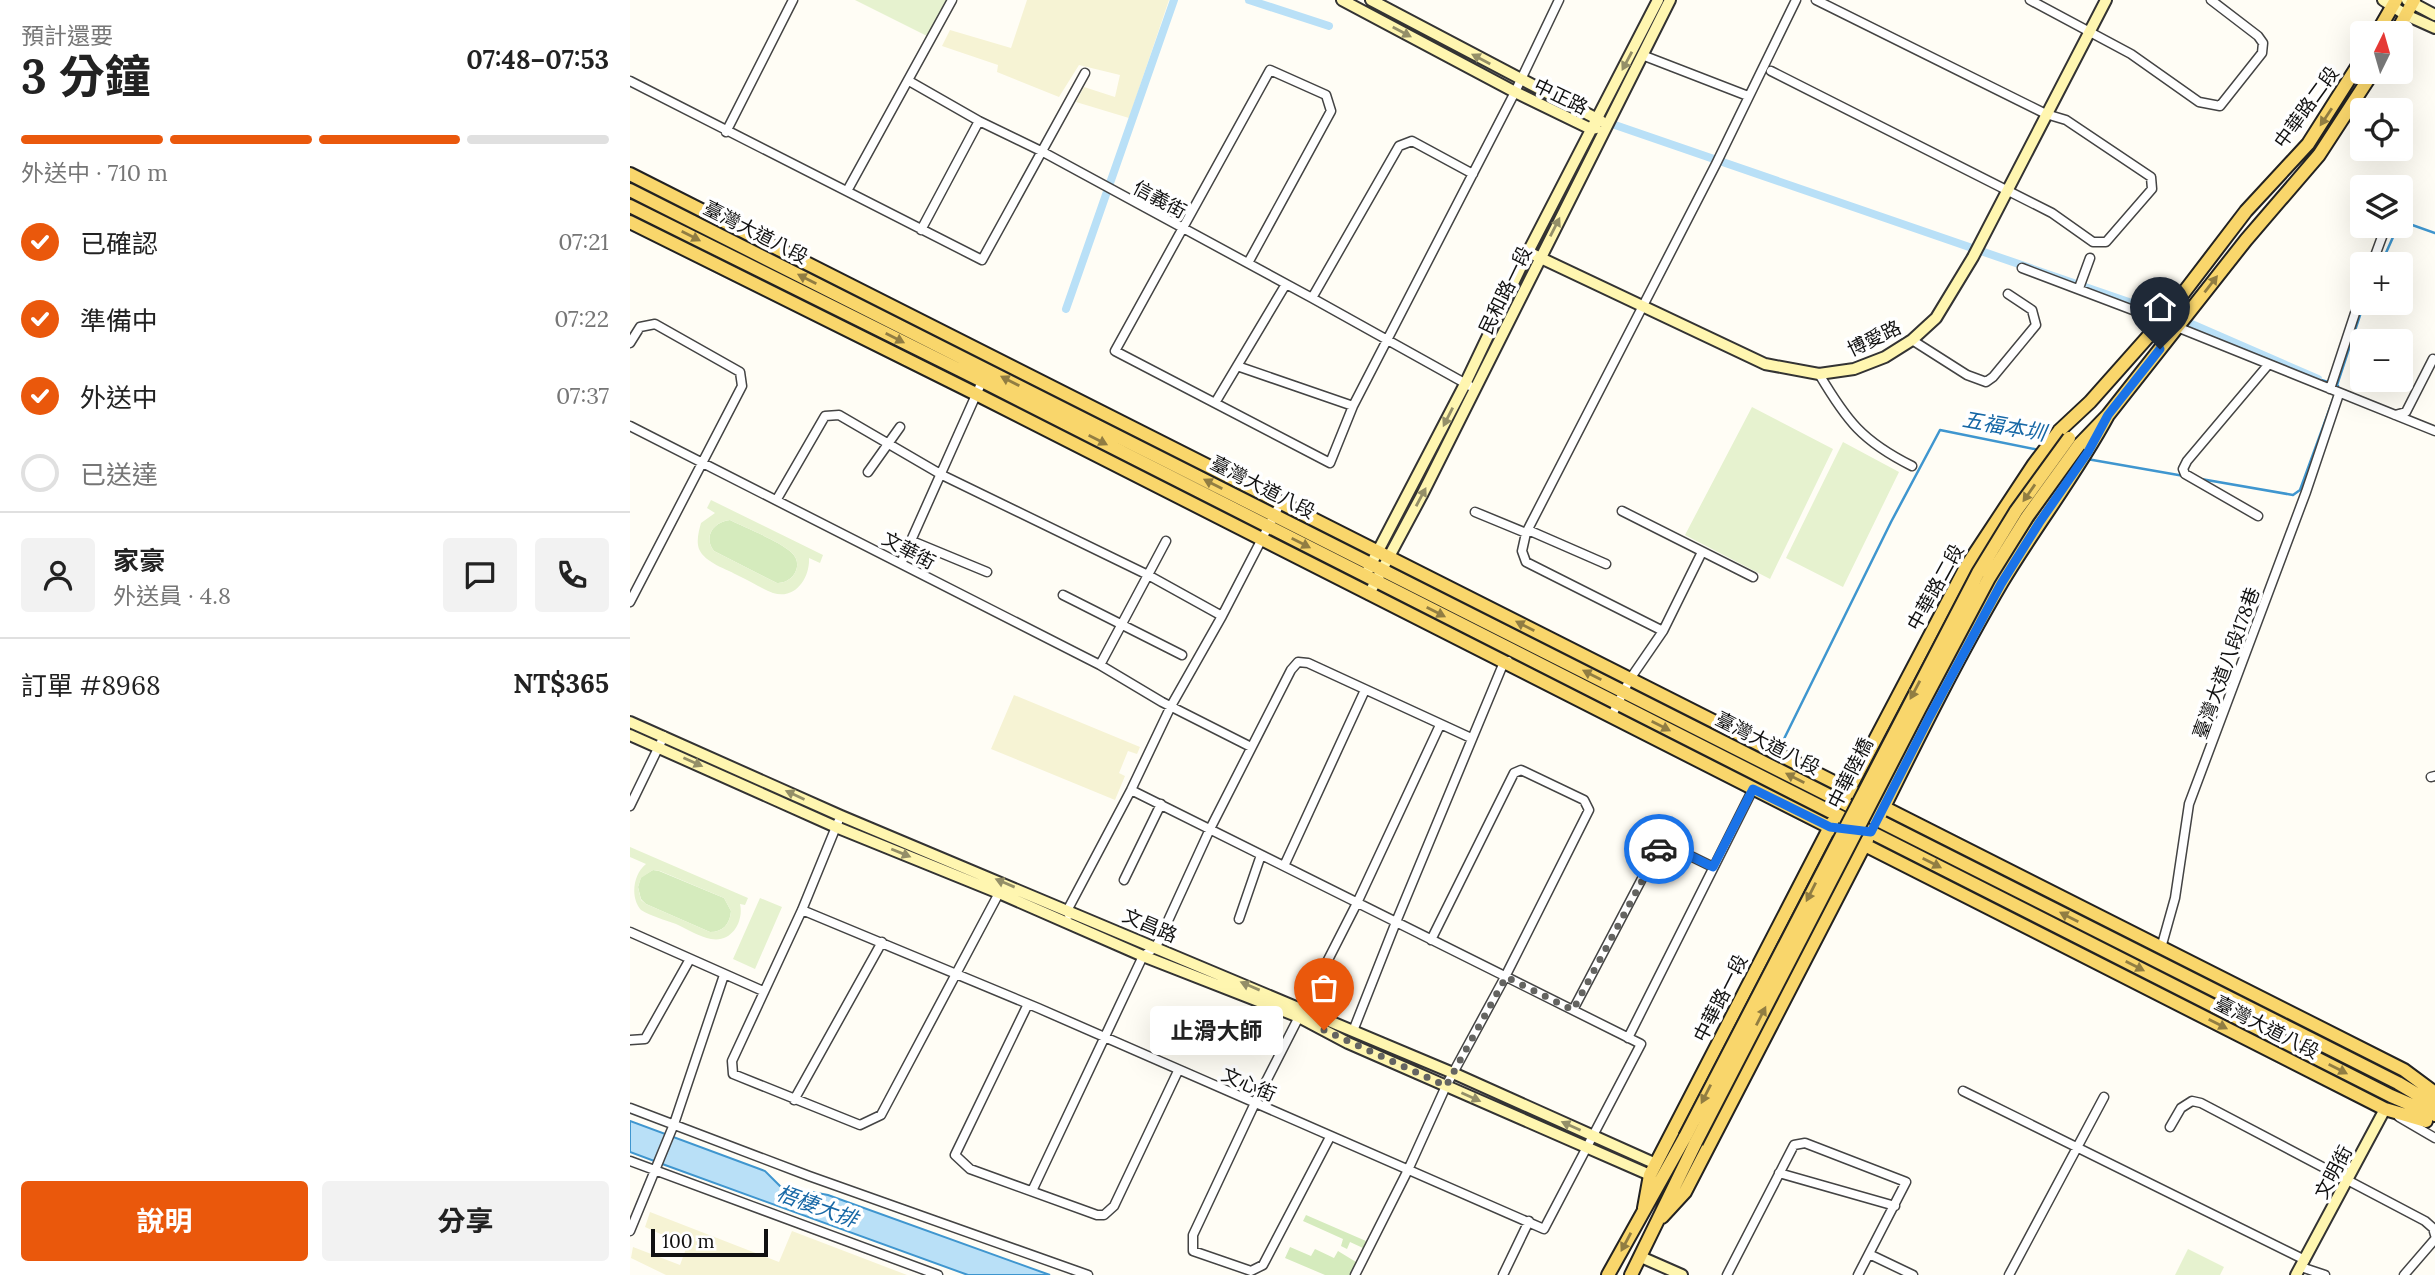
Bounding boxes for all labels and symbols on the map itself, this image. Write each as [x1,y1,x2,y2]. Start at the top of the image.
north arrow [2350,21,2413,84]
one-way arrow [1392,27,1412,38]
one-way arrow [1621,51,1633,71]
one-way arrow [1471,53,1491,65]
street label: 中華路二段 [2268,62,2344,152]
street label: 中正路 [1530,73,1592,119]
one-way arrow [2320,107,2333,127]
street label: 信義街 [1129,175,1191,223]
street label: 臺灣大道八段 [700,195,812,269]
one-way arrow [1549,217,1560,237]
one-way arrow [681,231,701,242]
street label: 民和路一段 [1473,242,1537,338]
one-way arrow [797,273,817,284]
one-way arrow [2204,276,2219,294]
pin [2130,277,2190,349]
street label: 博愛路 [1843,315,1905,361]
one-way arrow [885,332,905,343]
one-way arrow [1000,375,1020,386]
water label: 五福本圳 [1960,405,2051,447]
one-way arrow [1442,408,1454,427]
one-way arrow [1088,435,1108,446]
street label: 臺灣大道八段 [1207,450,1319,524]
one-way arrow [1203,478,1223,489]
one-way arrow [2022,484,2036,502]
one-way arrow [1415,487,1426,507]
street label: 文華街 [878,526,940,574]
one-way arrow [1291,537,1311,549]
street label: 中華路二段 [1901,540,1969,634]
street label: 臺灣大道八段178巷 [2187,584,2265,742]
one-way arrow [1426,607,1446,618]
one-way arrow [1515,621,1535,633]
one-way arrow [1582,670,1602,681]
one-way arrow [1909,680,1921,700]
street label: 臺灣大道八段 [1712,706,1824,780]
one-way arrow [1651,721,1671,732]
street label: 中華陸橋 [1822,734,1878,812]
one-way arrow [682,757,703,768]
one-way arrow [1785,773,1805,784]
one-way arrow [785,789,805,801]
courier [1624,814,1694,884]
one-way arrow [891,847,911,859]
one-way arrow [1922,858,1942,869]
one-way arrow [995,877,1015,889]
one-way arrow [1805,882,1816,902]
street label: 文昌路 [1119,903,1181,947]
one-way arrow [2059,911,2079,922]
street label: 中華路一段 [1688,950,1752,1046]
pin [1294,958,1354,1030]
one-way arrow [2125,961,2145,972]
one-way arrow [1240,981,1261,992]
street label: 臺灣大道八段 [2211,990,2323,1064]
callout: 止滑大師 [1149,1006,1282,1054]
one-way arrow [1755,1006,1767,1026]
one-way arrow [2208,1019,2228,1030]
street label: 文心街 [1218,1062,1280,1106]
one-way arrow [2328,1063,2348,1074]
one-way arrow [1701,1084,1712,1104]
one-way arrow [1461,1091,1481,1103]
one-way arrow [1561,1120,1582,1131]
street label: 文明街 [2309,1141,2357,1203]
water label: 梧棲大排 [773,1179,864,1234]
scale bar [651,1226,768,1258]
one-way arrow [1620,1232,1632,1252]

